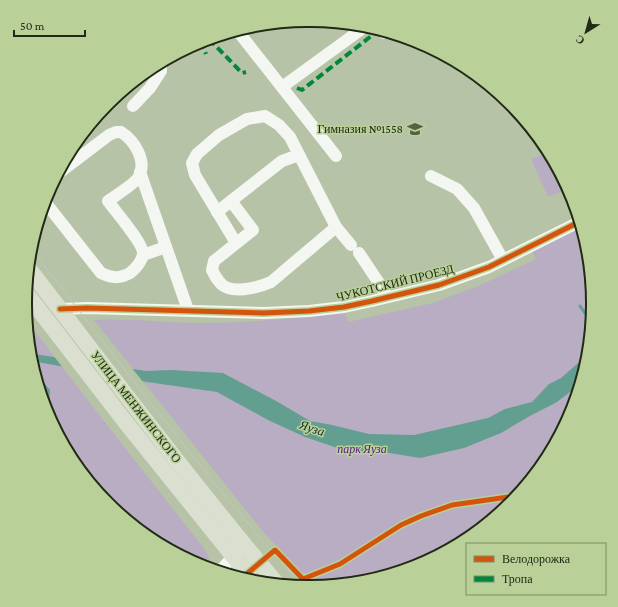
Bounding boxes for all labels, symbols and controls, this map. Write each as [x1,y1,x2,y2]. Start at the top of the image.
scale bar [14,12,85,38]
north arrow [566,12,606,52]
text: 50 m [20,19,45,33]
text: С [573,33,587,47]
school or university icon: Гимназия №1558 [406,120,424,138]
place label: Гимназия №1558 [318,122,403,136]
street label: ЧУКОТСКИЙ ПРОЕЗД [335,262,455,304]
street label: УЛИЦА МЕНЖИНСКОГО [88,348,184,466]
water label: Яуза [297,417,327,439]
park label: парк Яуза [337,442,387,456]
legend [466,543,606,595]
text: Велодорожка [502,552,571,566]
text: Тропа [502,572,533,586]

